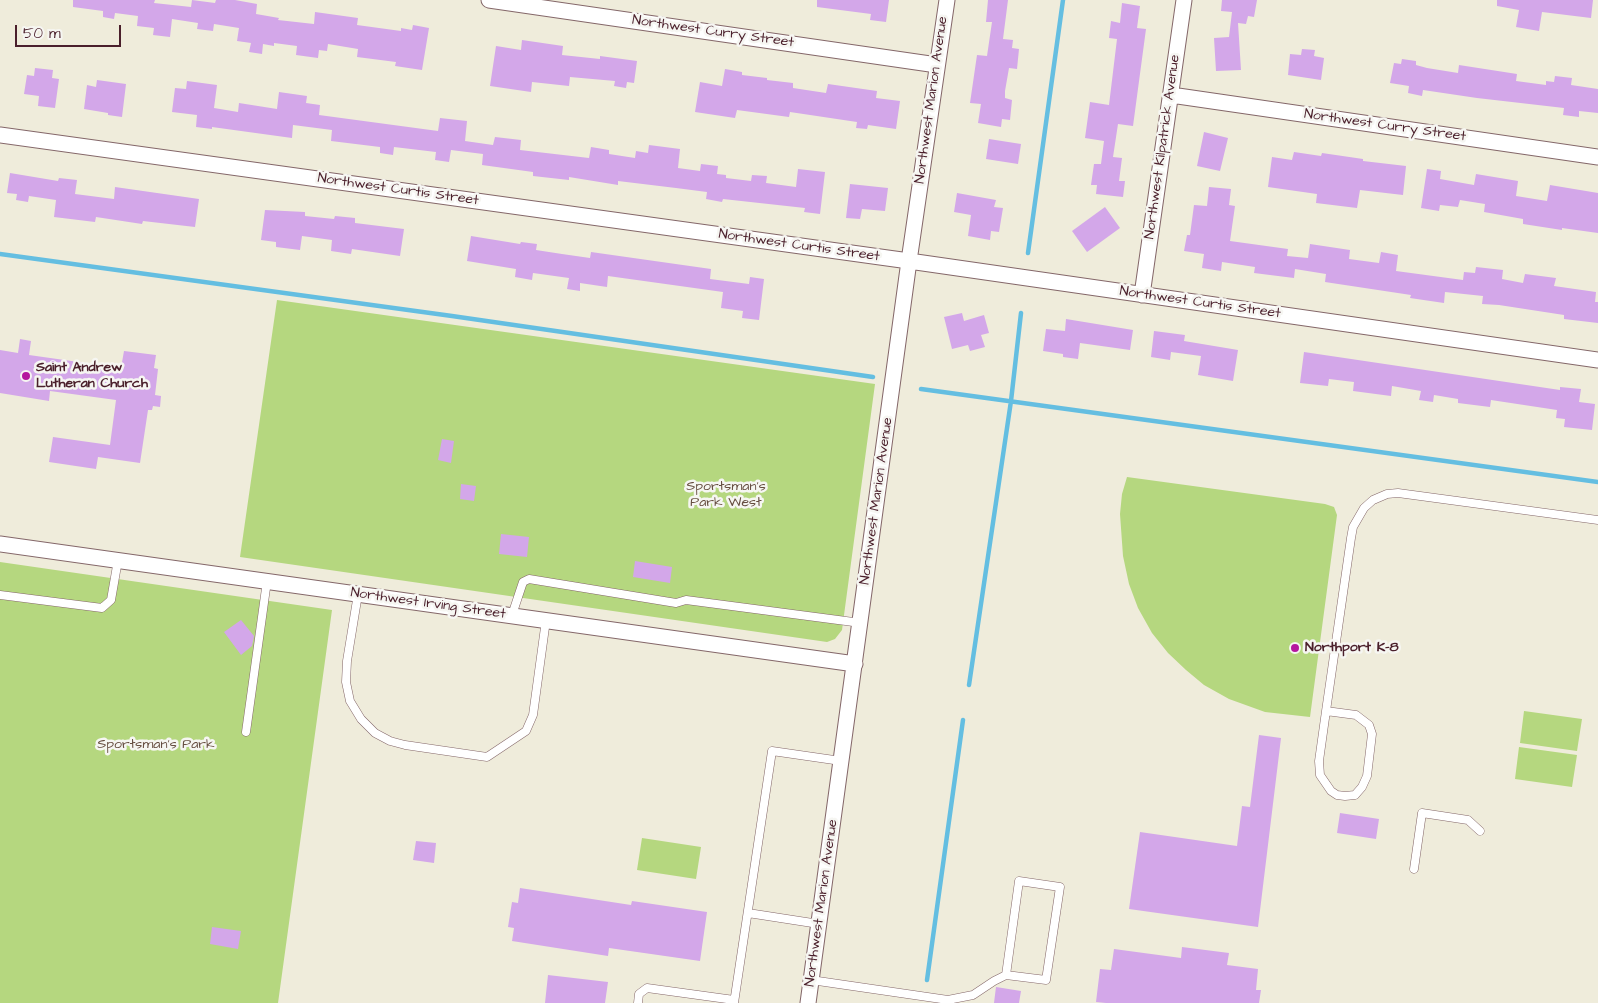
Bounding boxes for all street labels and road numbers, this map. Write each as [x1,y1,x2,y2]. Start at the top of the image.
street label: Northwest Curry Street [631,12,795,52]
street label: Northwest Marion Avenue [912,15,952,185]
street label: Northwest Kilpatrick Avenue [1142,54,1184,240]
street label: Northwest Curry Street [1303,106,1467,146]
street label: Northwest Curtis Street [316,170,480,210]
street label: Northwest Curtis Street [717,226,881,266]
street label: Northwest Curtis Street [1118,283,1282,323]
street label: Northwest Marion Avenue [857,416,897,586]
street label: Northwest Irving Street [349,585,507,623]
street label: Northwest Marion Avenue [802,818,842,988]

